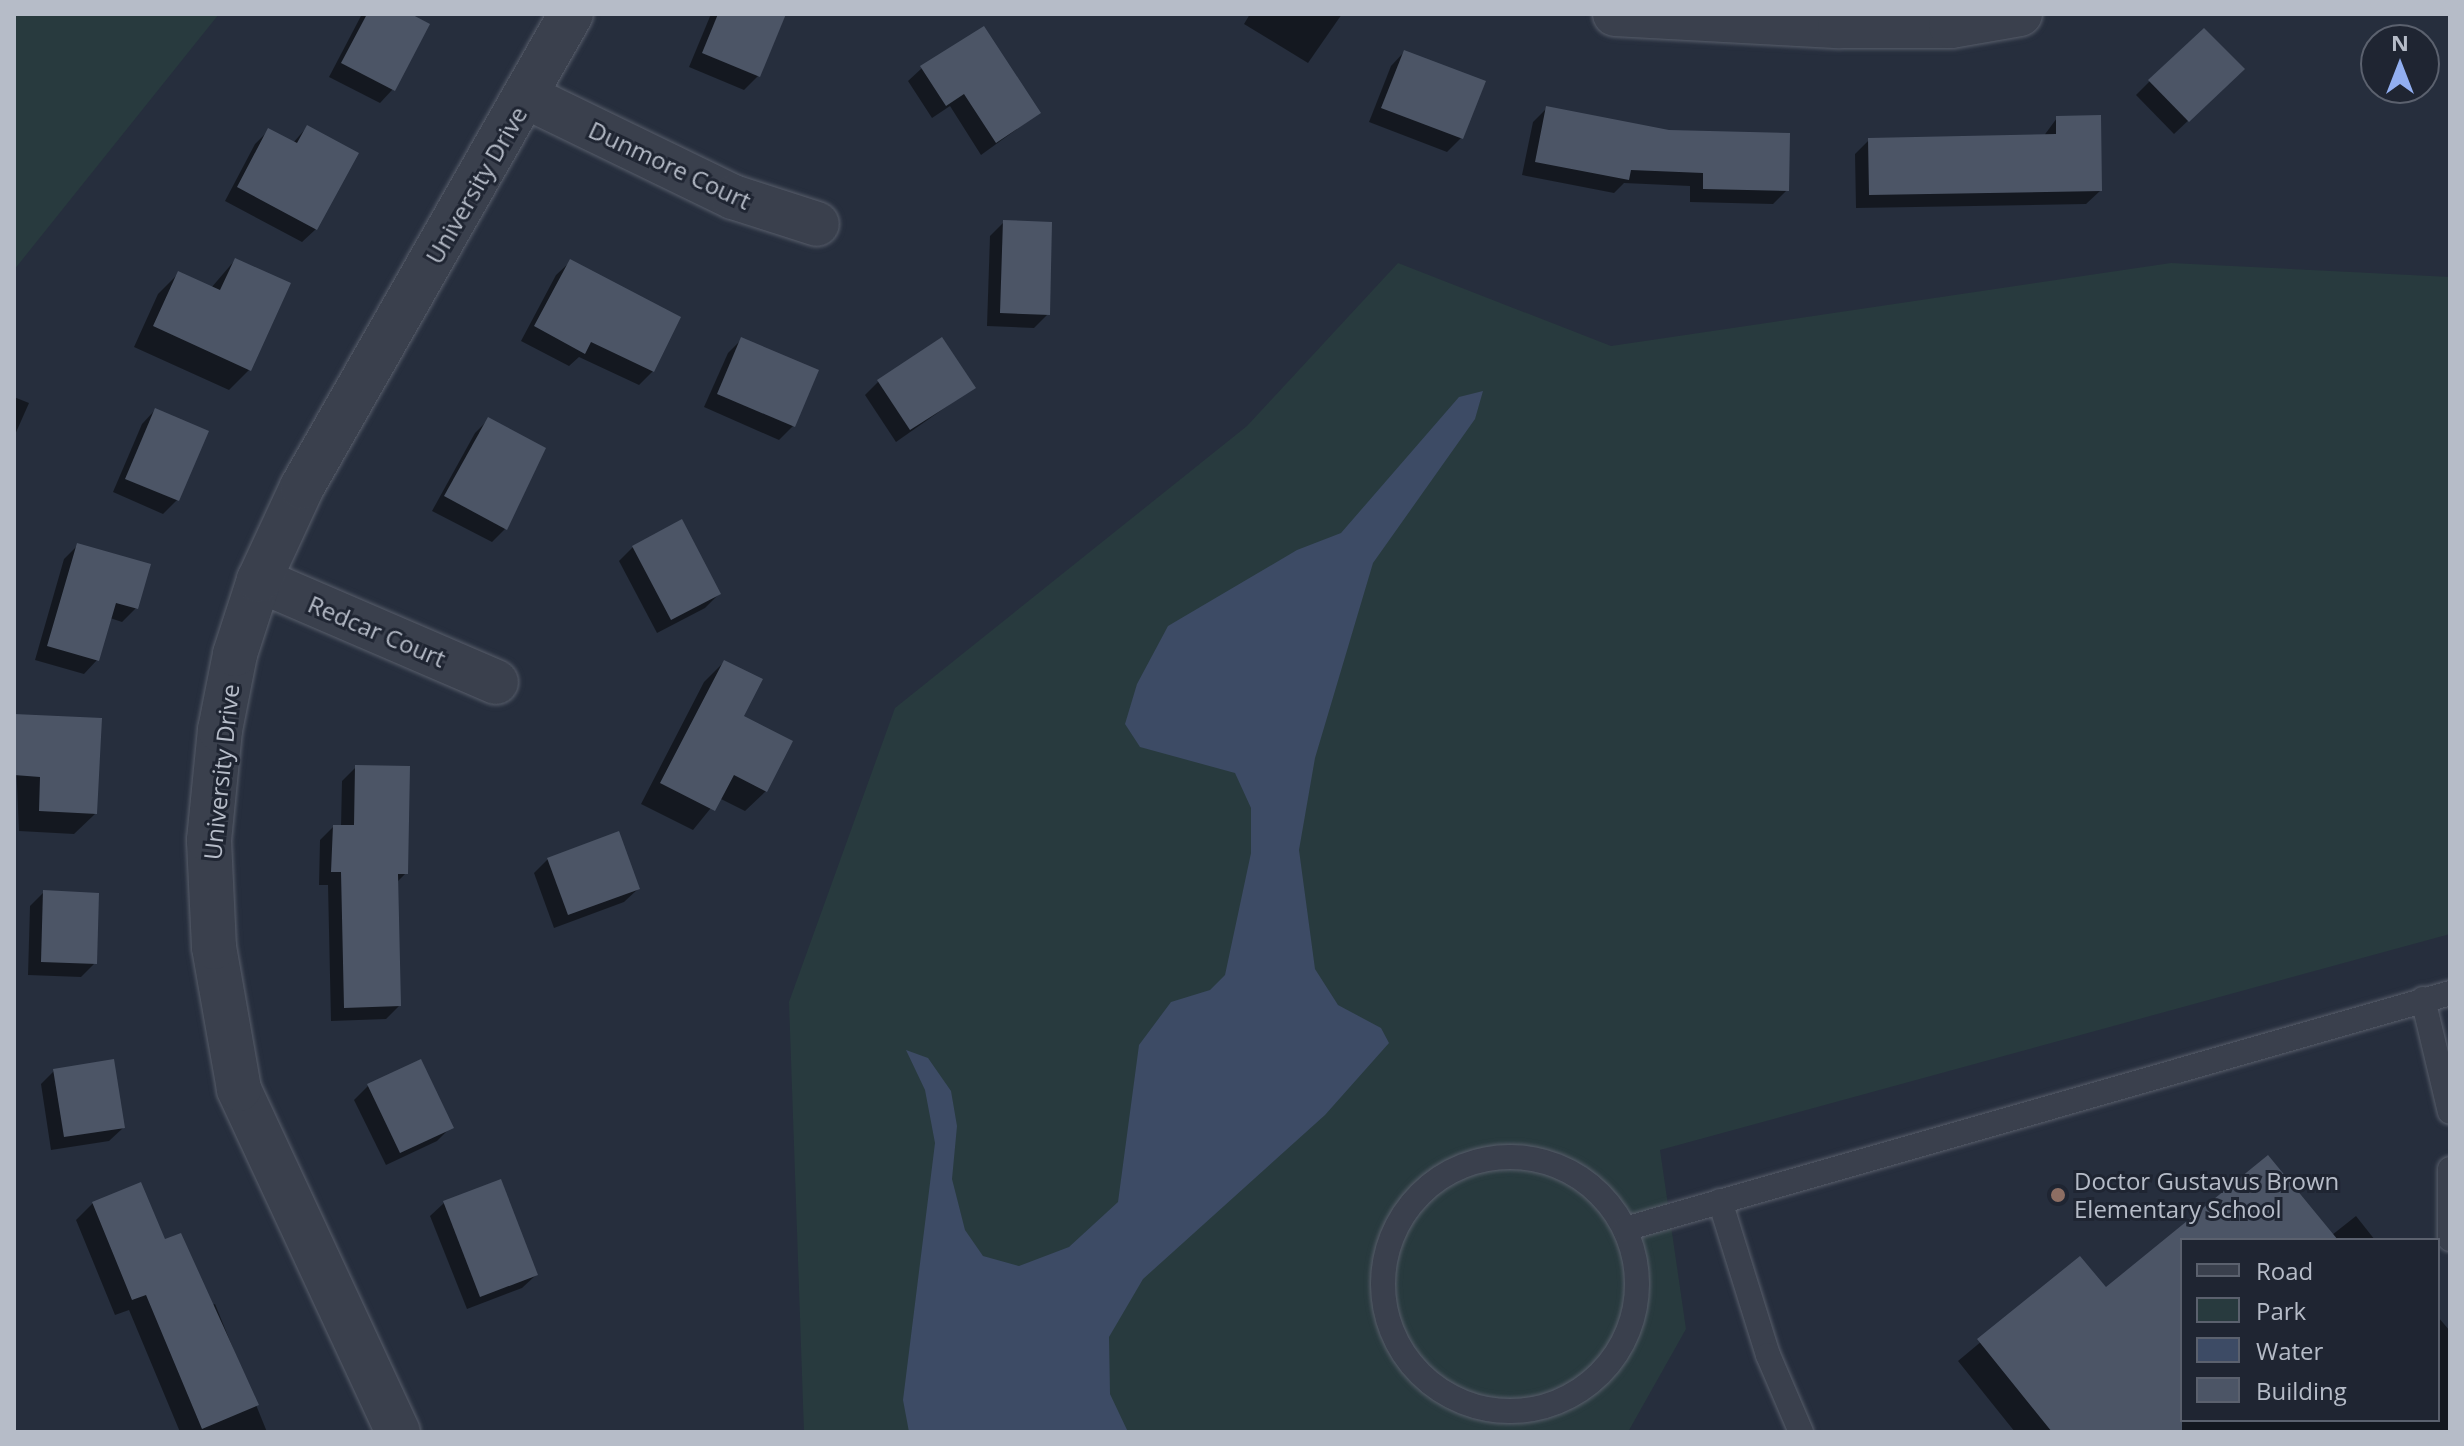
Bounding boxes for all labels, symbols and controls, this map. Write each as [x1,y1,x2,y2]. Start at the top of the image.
north arrow [2360,24,2440,104]
text: N [2391,27,2409,57]
street label: University Drive [419,101,533,269]
street label: Dunmore Court [584,115,756,215]
street label: Redcar Court [304,589,450,673]
street label: University Drive [197,683,245,861]
place label: Doctor Gustavus Brown Elementary School [2074,1167,2339,1223]
marker: Doctor Gustavus Brown Elementary School [2049,1186,2067,1204]
legend [2180,1238,2440,1422]
text: Road [2256,1254,2313,1287]
text: Park [2256,1294,2306,1327]
text: Water [2256,1334,2323,1367]
text: Building [2256,1374,2347,1407]

